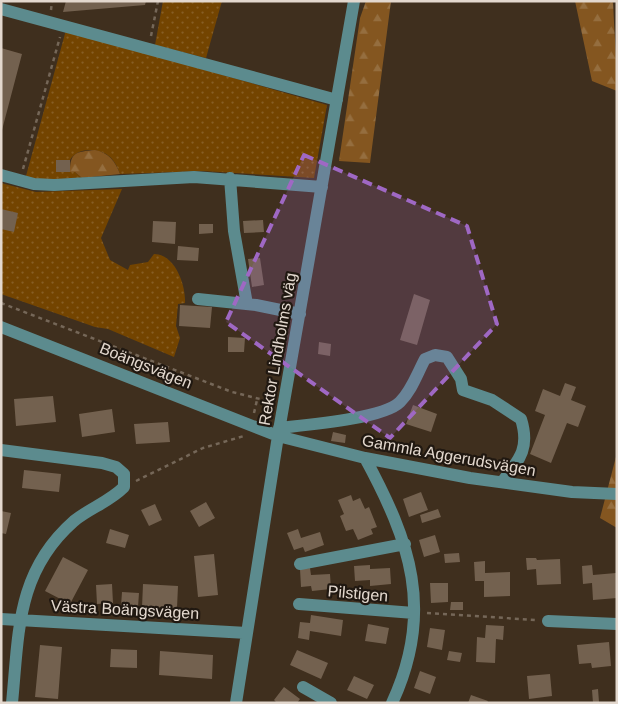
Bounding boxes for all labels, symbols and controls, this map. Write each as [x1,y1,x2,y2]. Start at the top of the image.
street label: Rektor Lindholms väg [256,271,299,427]
street label: Boängsvägen [97,339,194,392]
street label: Gammla Aggerudsvägen [361,432,537,479]
street label: Pilstigen [327,582,389,605]
street label: Västra Boängsvägen [50,597,200,622]

